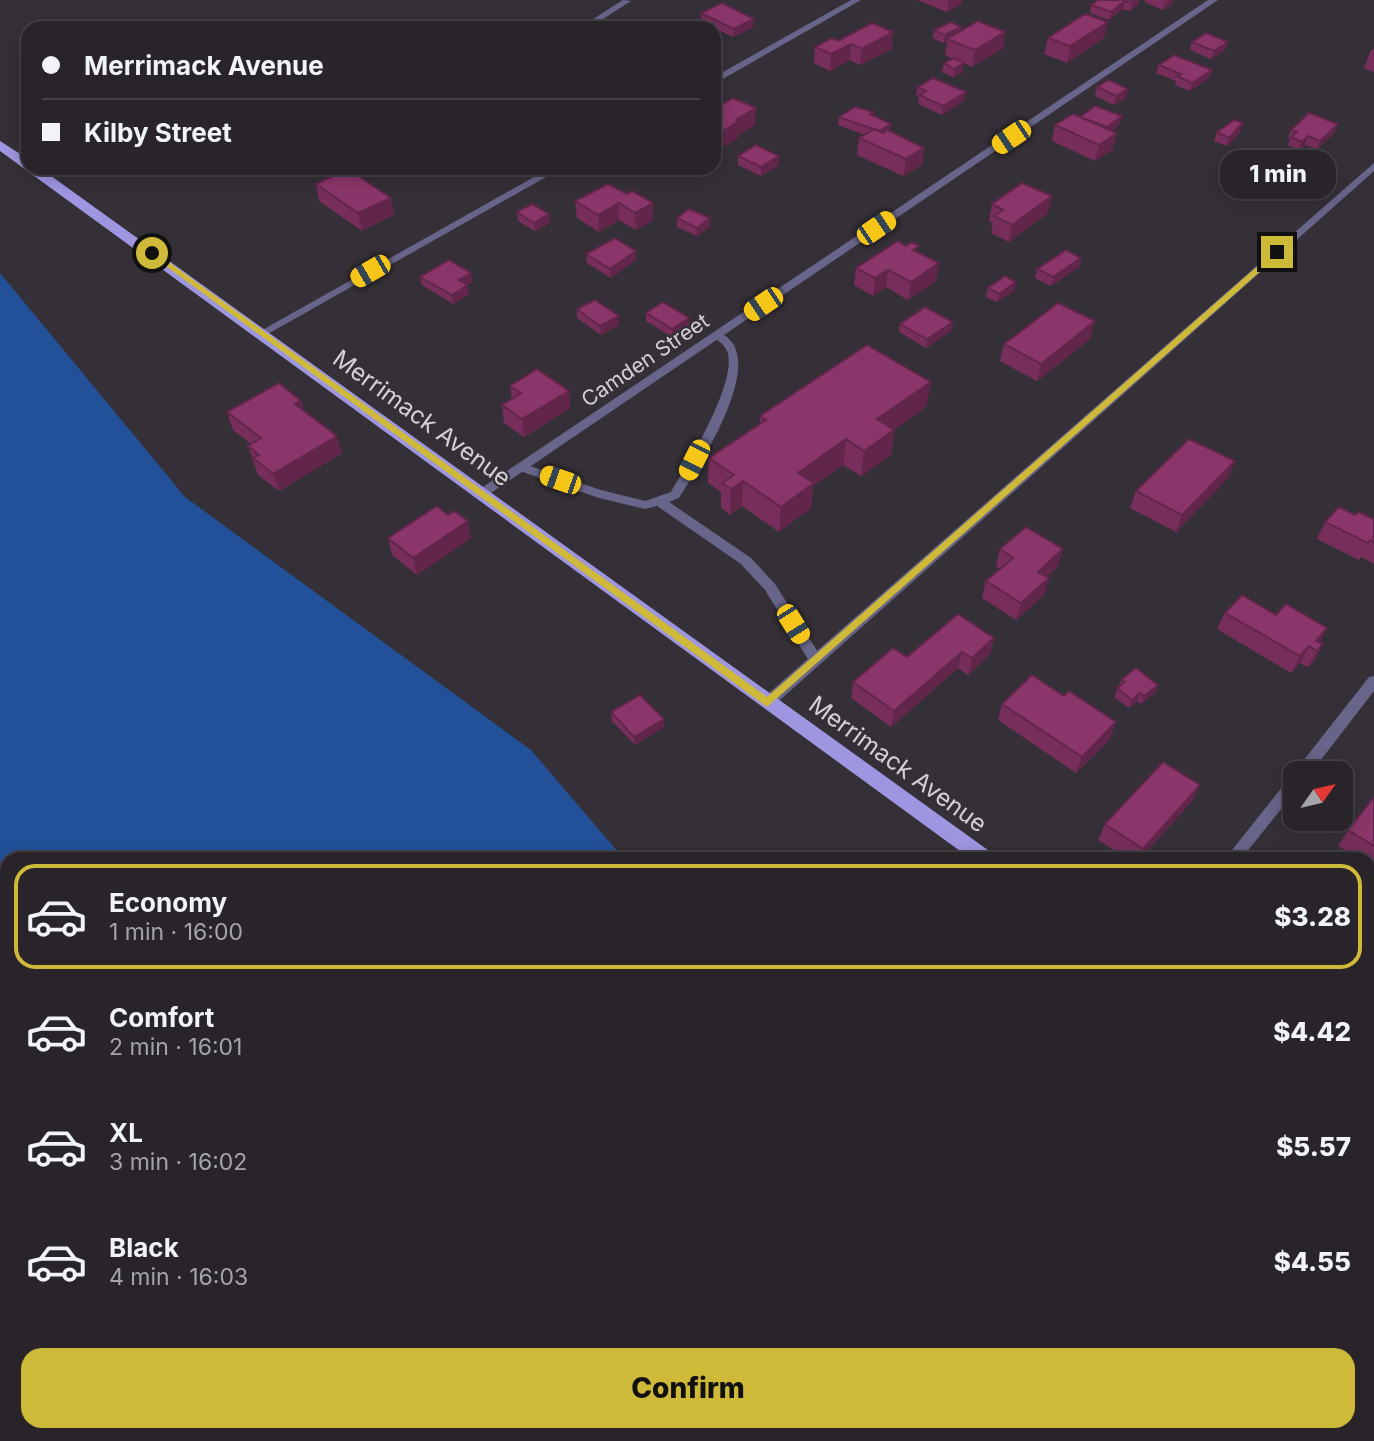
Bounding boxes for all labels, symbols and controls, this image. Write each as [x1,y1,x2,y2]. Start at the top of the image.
text: Merrimack Avenue [84,50,324,81]
text: Kilby Street [84,117,232,148]
car [988,117,1035,157]
callout: 1 min [1219,150,1335,200]
text: 1 min [1249,160,1307,188]
car [853,208,900,248]
route end [1261,236,1293,268]
route start [136,237,168,269]
car [347,251,394,291]
car [740,284,787,324]
street label: Camden Street [577,308,714,412]
street label: Merrimack Avenue [327,344,517,492]
car [676,437,713,483]
car [537,463,584,497]
car [773,601,814,647]
street label: Merrimack Avenue [803,690,993,838]
north arrow [1283,761,1353,831]
map controls [1283,761,1353,831]
icon: car [25,885,88,948]
text: Economy [109,887,227,918]
text: $3.28 [1274,901,1351,932]
text: 1 min · 16:00 [109,918,243,946]
icon: car [25,1000,88,1063]
text: Comfort [109,1002,214,1033]
text: $4.42 [1273,1016,1351,1047]
text: 2 min · 16:01 [109,1033,242,1061]
icon: car [25,1115,88,1178]
text: XL [109,1117,143,1148]
text: $5.57 [1276,1131,1351,1162]
text: 3 min · 16:02 [109,1148,247,1176]
icon: car [25,1230,88,1293]
text: Black [109,1232,179,1263]
text: $4.55 [1274,1246,1351,1277]
text: 4 min · 16:03 [109,1263,248,1291]
button: Confirm [21,1348,1355,1428]

